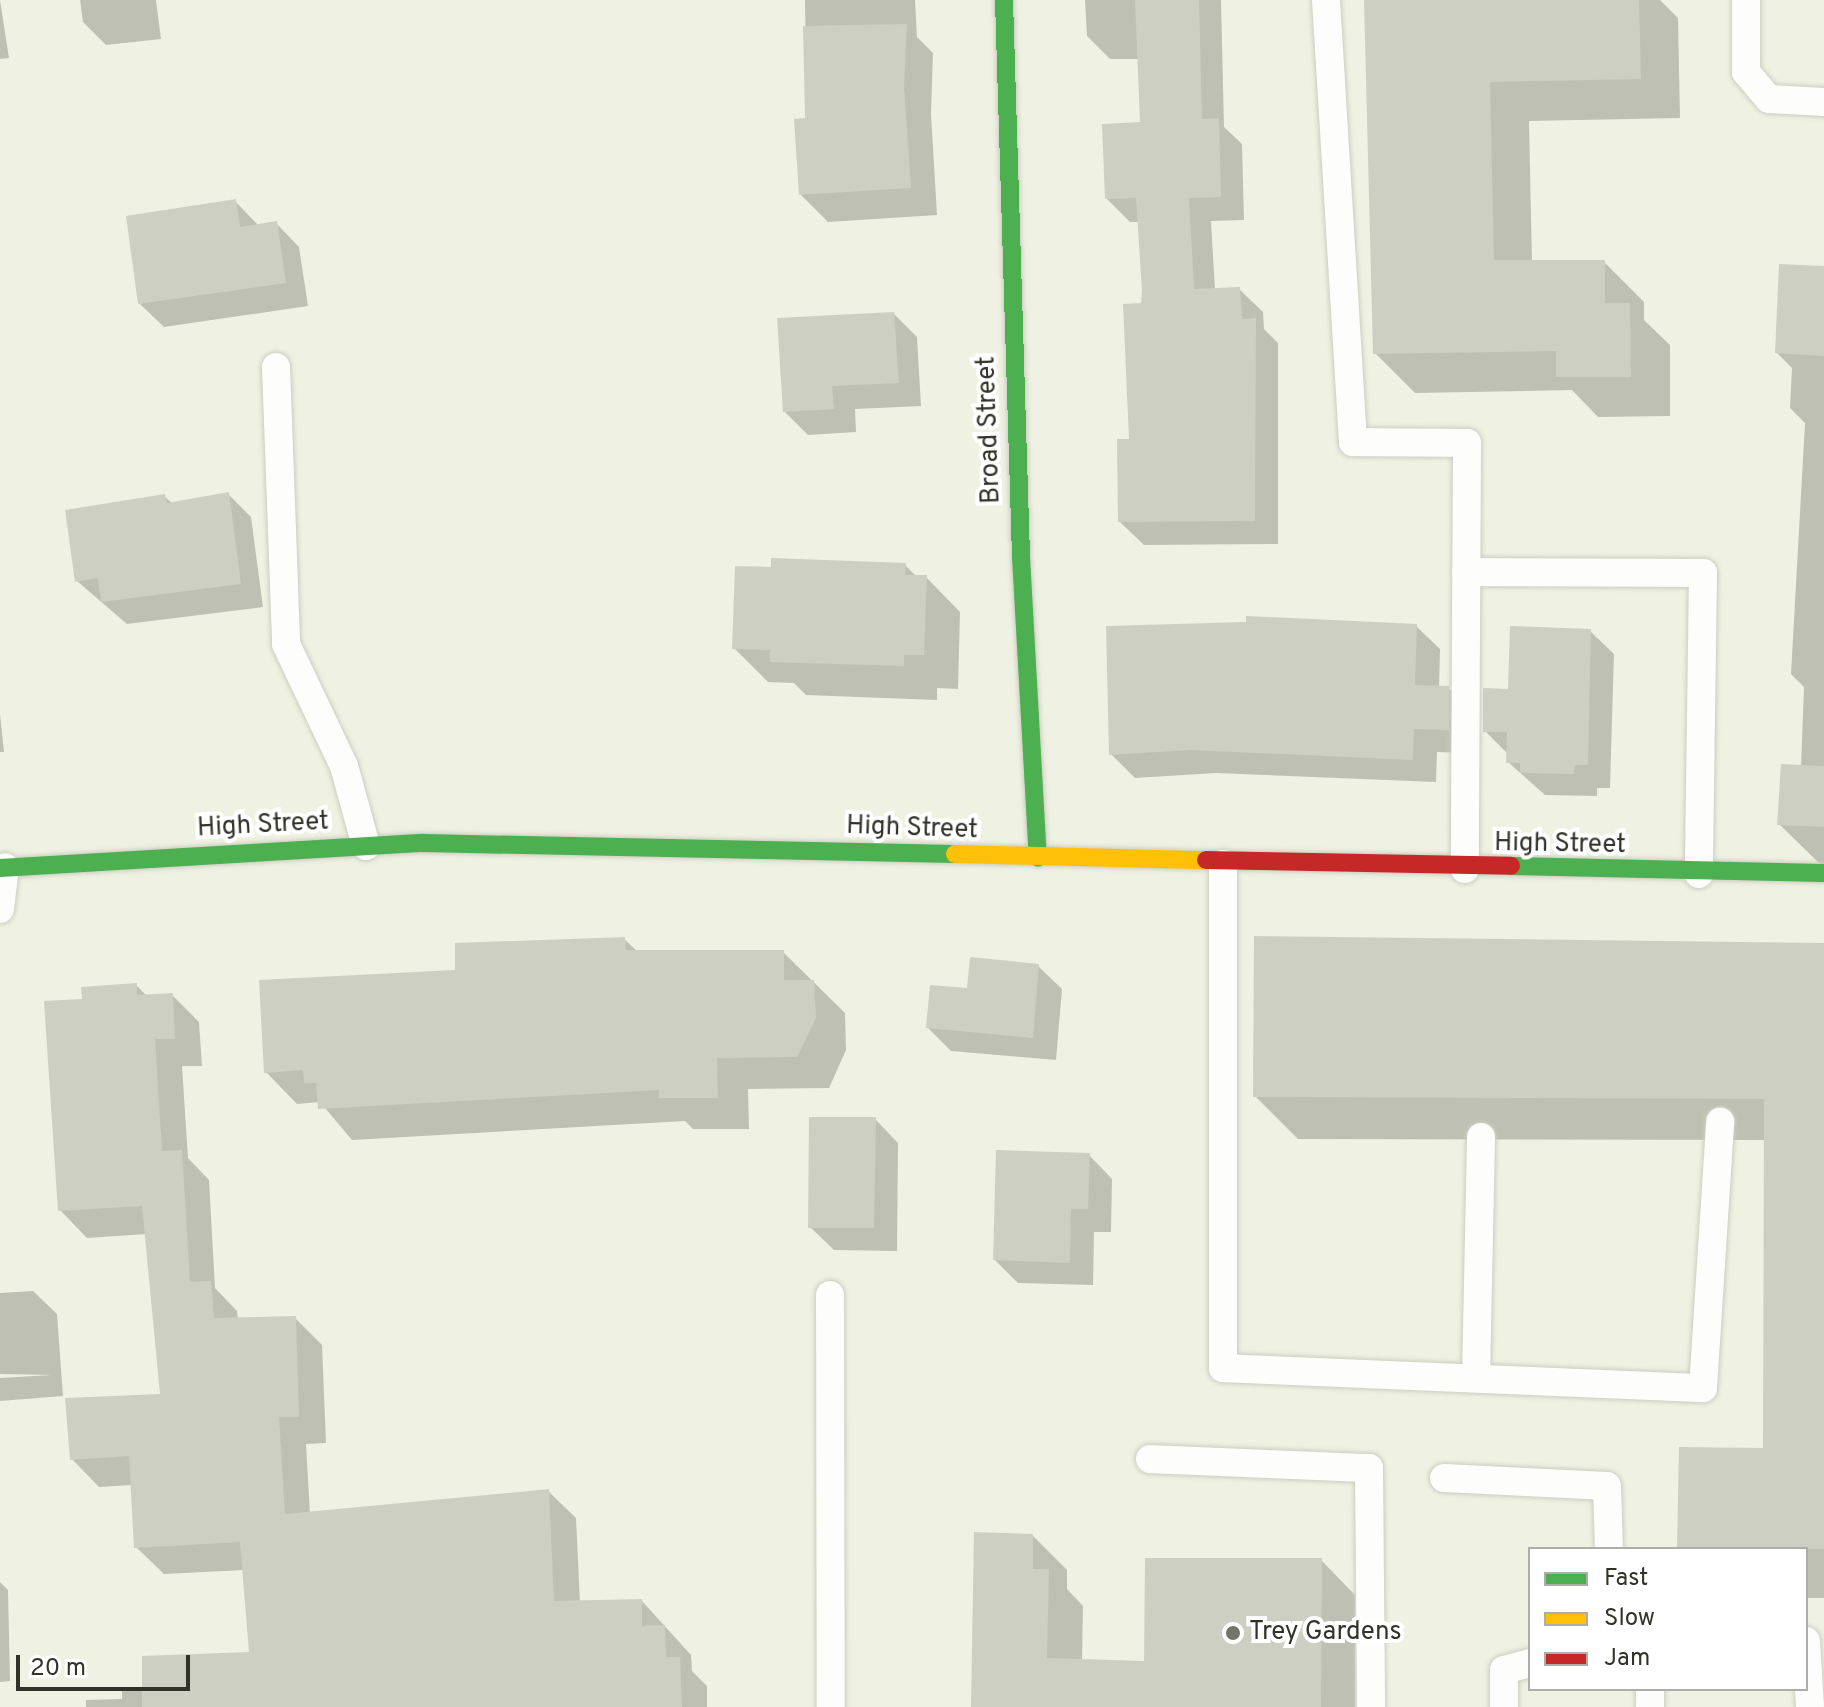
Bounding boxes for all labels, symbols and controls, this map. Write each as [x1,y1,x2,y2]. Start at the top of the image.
street label: Broad Street [972,356,1008,504]
street label: High Street [196,807,330,845]
street label: High Street [846,811,978,847]
street label: High Street [1494,828,1626,862]
legend [1528,1547,1808,1691]
text: Fast [1604,1564,1648,1594]
text: Slow [1604,1604,1655,1634]
place label: Trey Gardens [1249,1617,1402,1649]
marker: Trey Gardens [1224,1624,1242,1642]
scale bar [20,1639,194,1689]
text: Jam [1604,1644,1650,1674]
text: 20 m [30,1654,86,1684]

